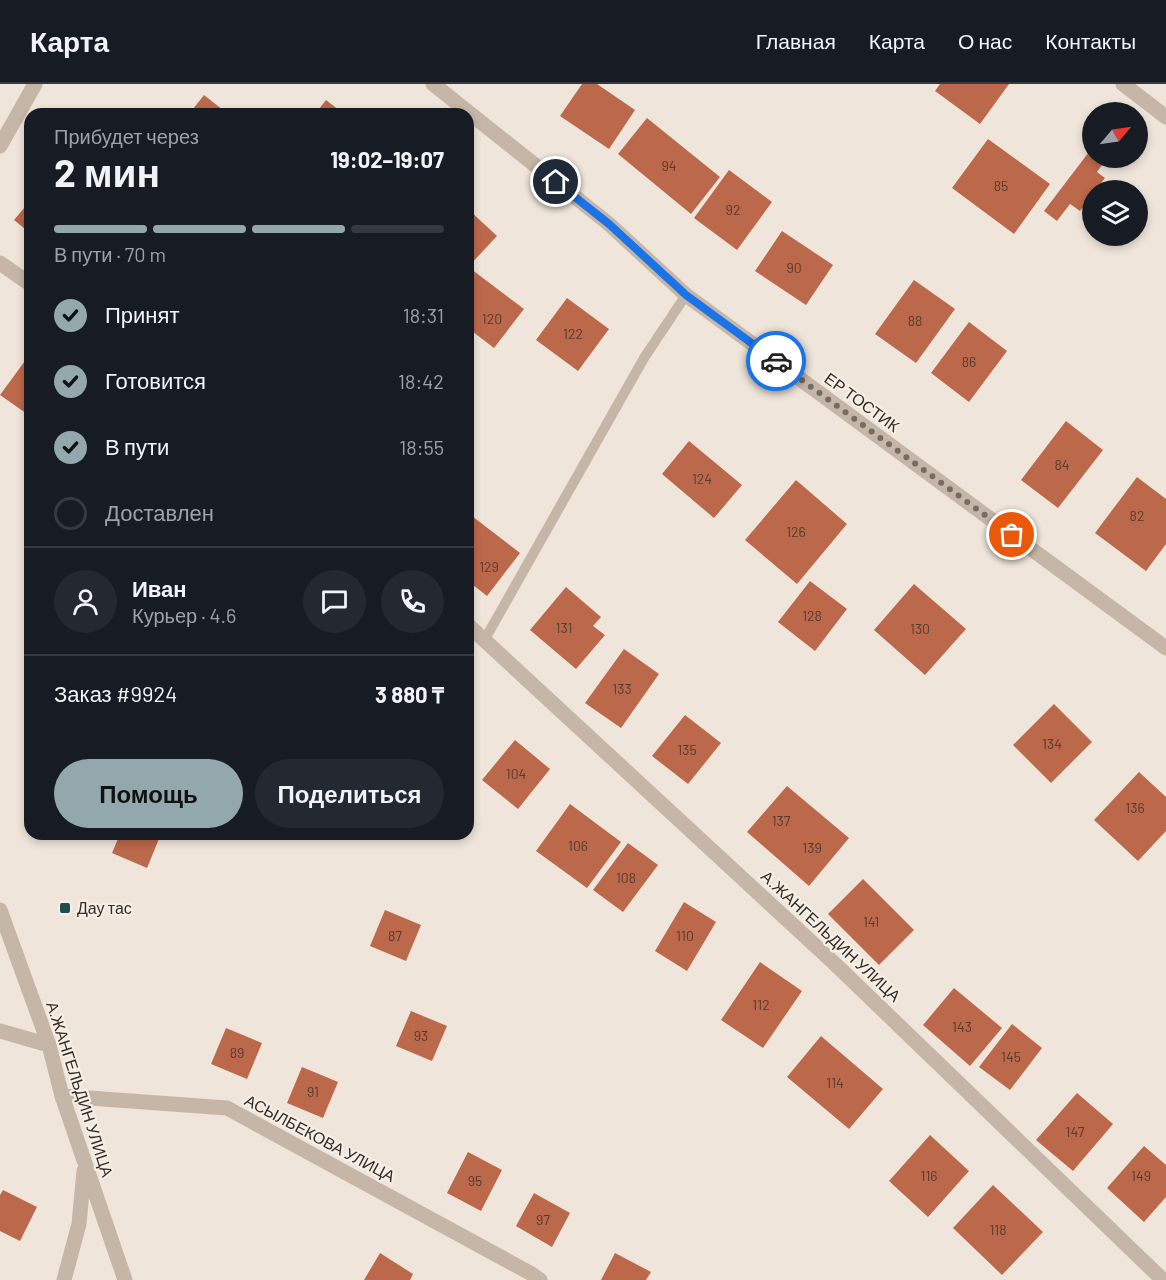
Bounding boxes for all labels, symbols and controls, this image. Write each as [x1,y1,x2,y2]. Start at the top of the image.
text: Карта [30,24,109,58]
text: Главная [756,28,836,53]
text: Карта [869,28,925,53]
text: О нас [958,28,1012,53]
text: Контакты [1045,28,1136,53]
north arrow [1082,102,1148,168]
map controls [1082,102,1148,246]
text: Прибудет через [54,124,199,148]
text: 19:02–19:07 [330,146,444,172]
text: 2 мин [54,148,160,195]
pin [530,156,581,207]
house number: 94 [661,157,677,174]
icon: home [539,165,572,198]
house number: 85 [994,177,1008,194]
button: layers [1082,180,1148,246]
house number: 92 [726,201,740,218]
text: В пути · 70 m [54,242,166,266]
house number: 90 [786,259,802,276]
icon: check [54,299,87,332]
text: Принят [105,301,179,327]
text: 18:31 [403,303,444,327]
house number: 120 [482,310,502,327]
house number: 88 [908,312,922,329]
house number: 122 [563,325,583,342]
courier [746,331,806,391]
icon: car [760,345,793,378]
house number: 86 [962,353,976,370]
icon: check [54,365,87,398]
text: Готовится [105,367,206,393]
street label: ЕР ТОСТИК [821,368,904,435]
text: 18:42 [398,369,444,393]
icon: check [54,431,87,464]
text: В пути [105,433,169,459]
text: 18:55 [399,435,444,459]
house number: 84 [1054,456,1070,473]
house number: 124 [692,470,712,487]
text: Доставлен [105,499,214,525]
house number: 82 [1130,507,1144,524]
pin [986,509,1037,560]
icon: bag [995,518,1028,551]
house number: 126 [786,523,806,540]
house number: 129 [479,558,499,575]
button: person [54,570,117,633]
button: chat [303,570,366,633]
button: phone [381,570,444,633]
text: Иван [132,575,187,601]
text: Курьер · 4.6 [132,603,236,627]
house number: 128 [802,607,822,624]
house number: 131 [556,619,572,636]
house number: 130 [910,620,930,637]
text: Заказ #9924 [54,680,177,706]
house number: 133 [612,680,632,697]
text: 3 880 ₸ [375,681,444,707]
house number: 134 [1042,735,1062,752]
house number: 135 [677,741,697,758]
button: Помощь [54,759,243,828]
button: Поделиться [255,759,444,828]
house number: 104 [506,765,526,782]
house number: 136 [1125,799,1145,816]
house number: 137 [772,812,791,829]
house number: 106 [568,837,588,854]
house number: 139 [802,839,822,856]
street label: А.ЖАНГЕЛЬДИН УЛИЦА [758,866,905,1005]
house number: 108 [616,869,636,886]
place label: Дау тас [77,898,132,917]
marker: Дау тас [58,901,72,915]
house number: 141 [863,913,879,930]
house number: 87 [388,927,402,944]
house number: 110 [676,927,694,944]
house number: 112 [752,996,770,1013]
street label: А.ЖАНГЕЛЬДИН УЛИЦА [43,999,118,1179]
house number: 143 [952,1018,972,1035]
house number: 93 [414,1027,428,1044]
house number: 89 [230,1044,244,1061]
house number: 145 [1001,1048,1021,1065]
house number: 114 [826,1074,844,1091]
house number: 91 [307,1083,319,1100]
street label: АСЫЛБЕКОВА УЛИЦА [242,1090,399,1185]
house number: 147 [1066,1123,1085,1140]
house number: 116 [920,1167,938,1184]
house number: 149 [1131,1167,1151,1184]
house number: 95 [468,1172,482,1189]
house number: 97 [536,1211,550,1228]
house number: 118 [989,1221,1007,1238]

